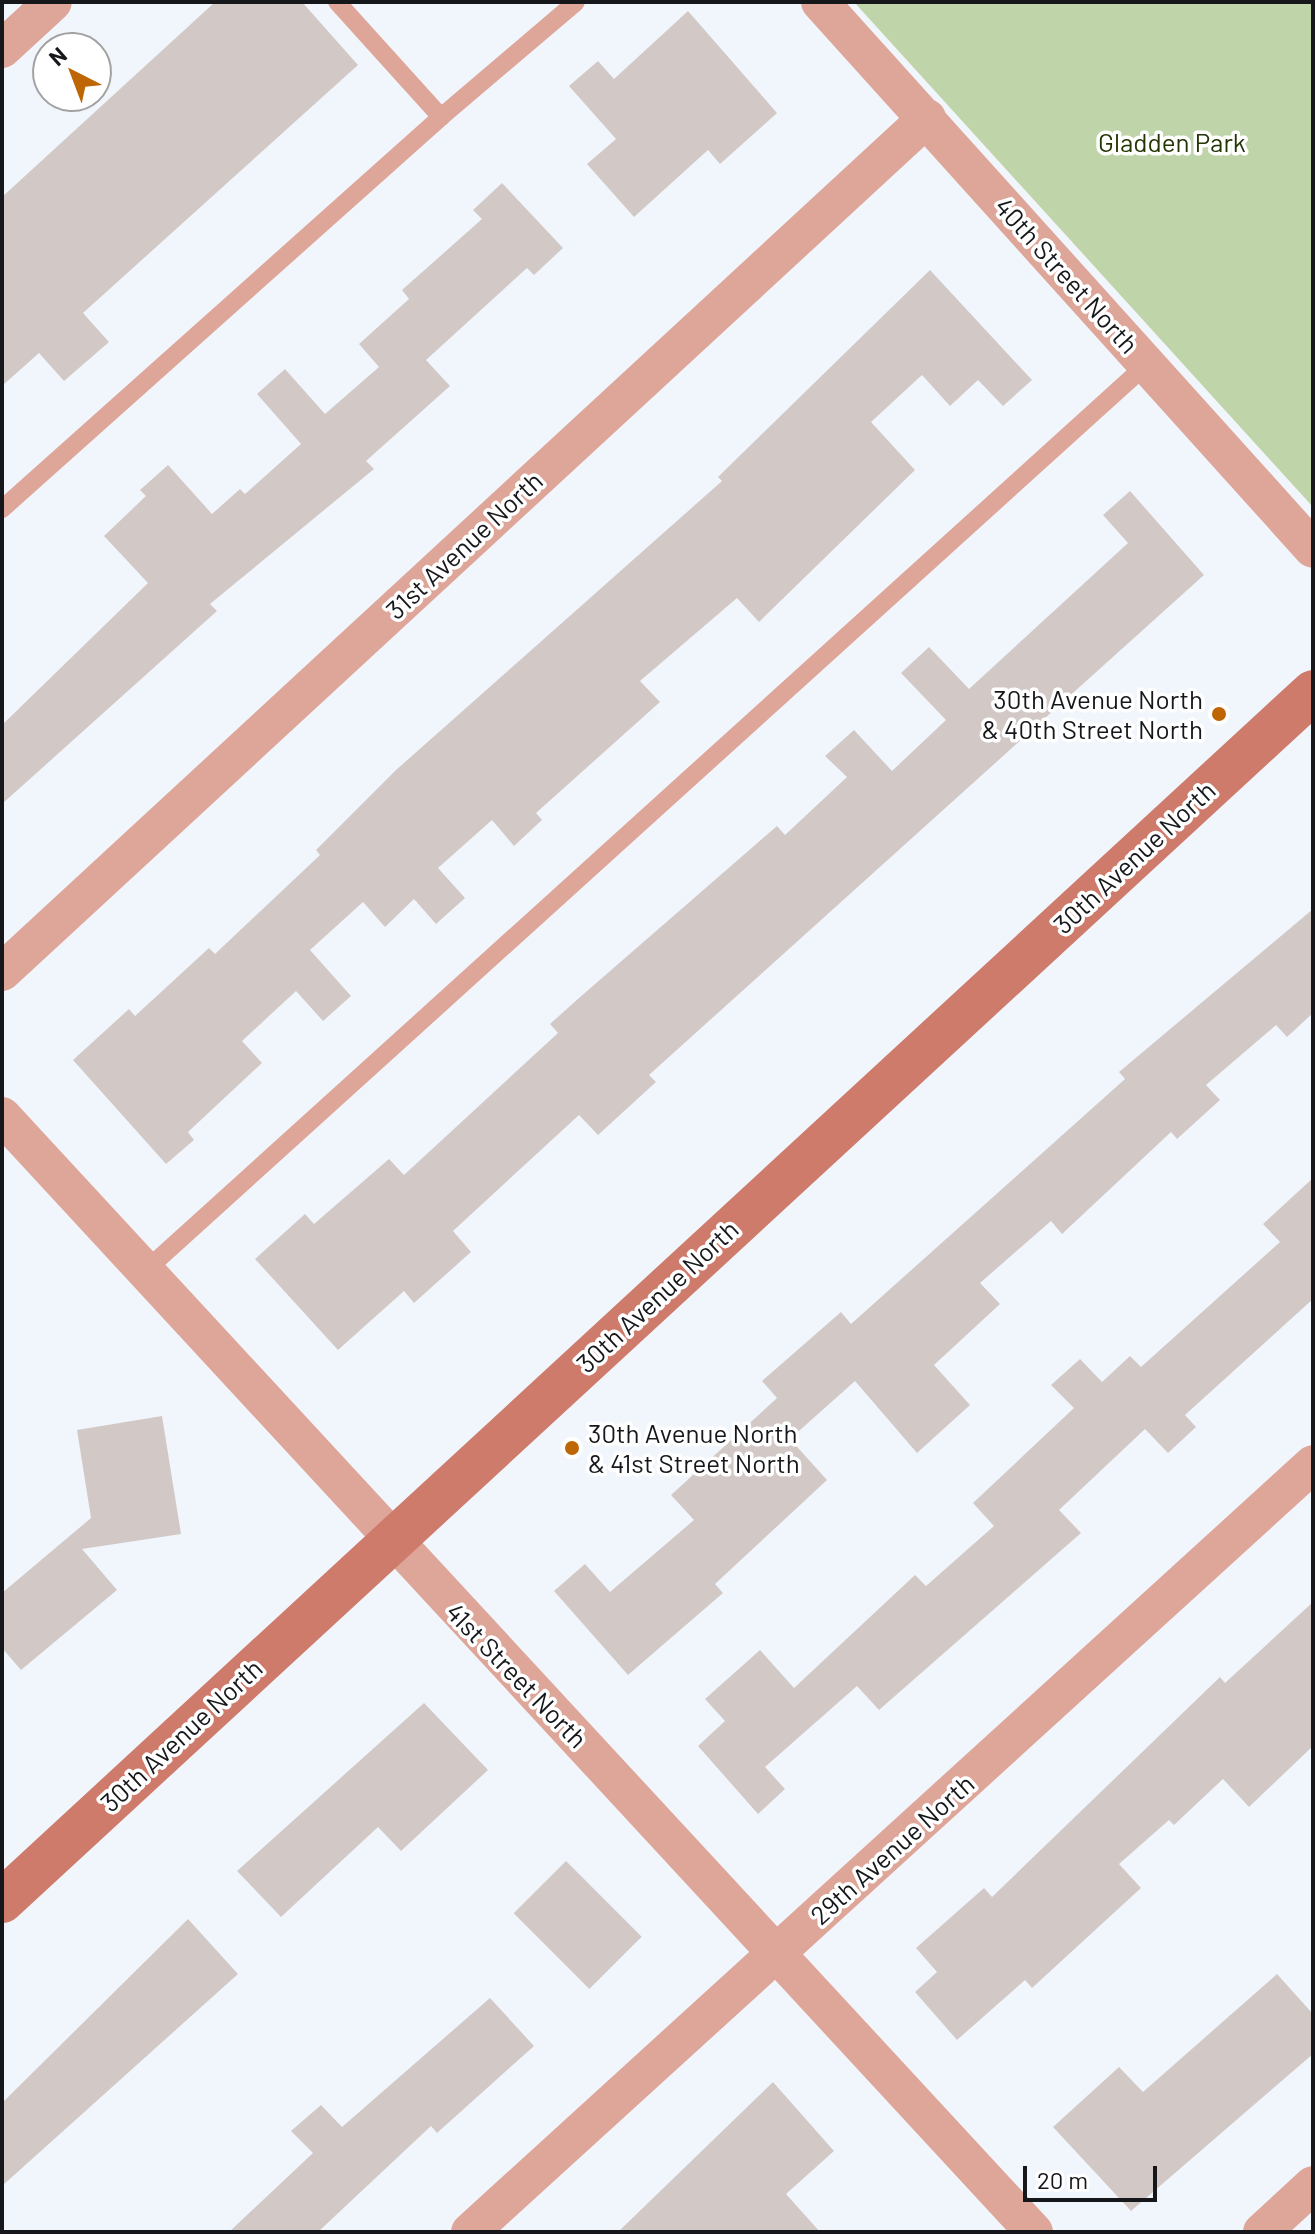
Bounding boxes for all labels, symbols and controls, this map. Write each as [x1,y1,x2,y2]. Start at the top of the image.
north arrow [32,32,112,112]
text: N [43,41,71,70]
park label: Gladden Park [1098,126,1246,158]
street label: 40th Street North [989,191,1145,359]
street label: 31st Avenue North [379,465,549,625]
place label: 30th Avenue North & 40th Street North [982,683,1203,744]
marker: 30th Avenue North & 40th Street North [1210,705,1228,723]
street label: 30th Avenue North [1047,774,1221,940]
street label: 30th Avenue North [570,1213,744,1379]
place label: 30th Avenue North & 41st Street North [588,1417,800,1478]
marker: 30th Avenue North & 41st Street North [563,1439,581,1457]
street label: 41st Street North [440,1596,594,1754]
street label: 30th Avenue North [94,1652,268,1818]
street label: 29th Avenue North [804,1767,980,1931]
scale bar [1027,2150,1161,2200]
text: 20 m [1037,2165,1088,2194]

